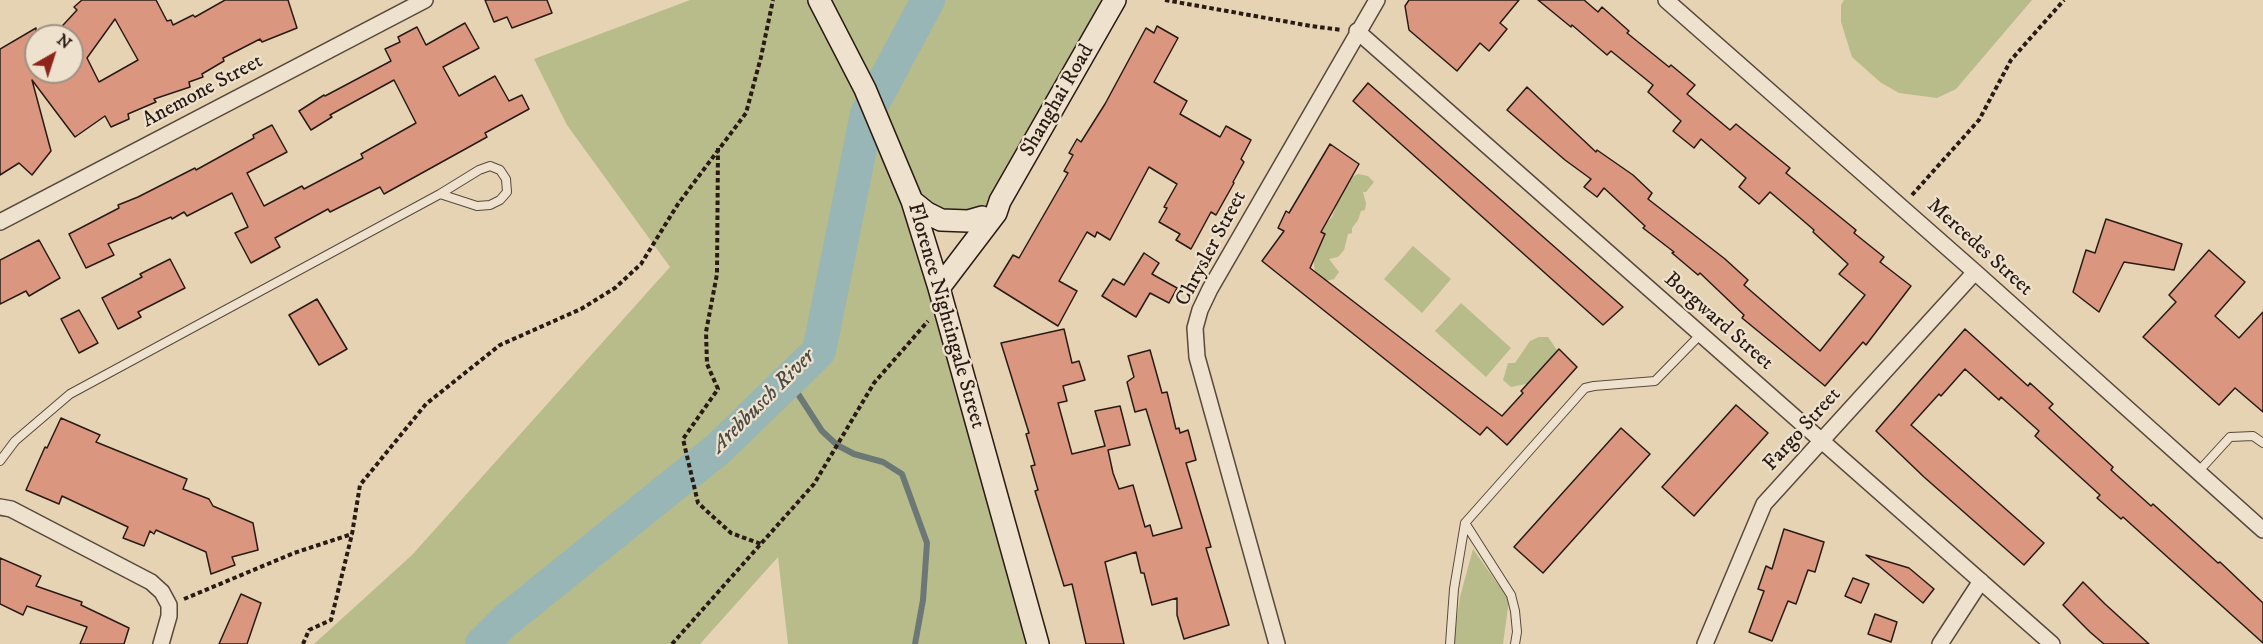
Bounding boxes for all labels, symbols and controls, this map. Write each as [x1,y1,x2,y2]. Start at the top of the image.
north arrow [24,24,84,84]
text: N [53,30,75,53]
street label: Shanghai Road [1016,40,1100,162]
street label: Anemone Street [139,50,267,134]
street label: Chrysler Street [1171,187,1253,311]
street label: Mercedes Street [1921,194,2037,302]
street label: Florence Nightingale Street [901,200,989,432]
street label: Borgward Street [1658,268,1778,376]
water label: Arebbusch River [707,345,821,459]
street label: Fargo Street [1759,383,1847,477]

